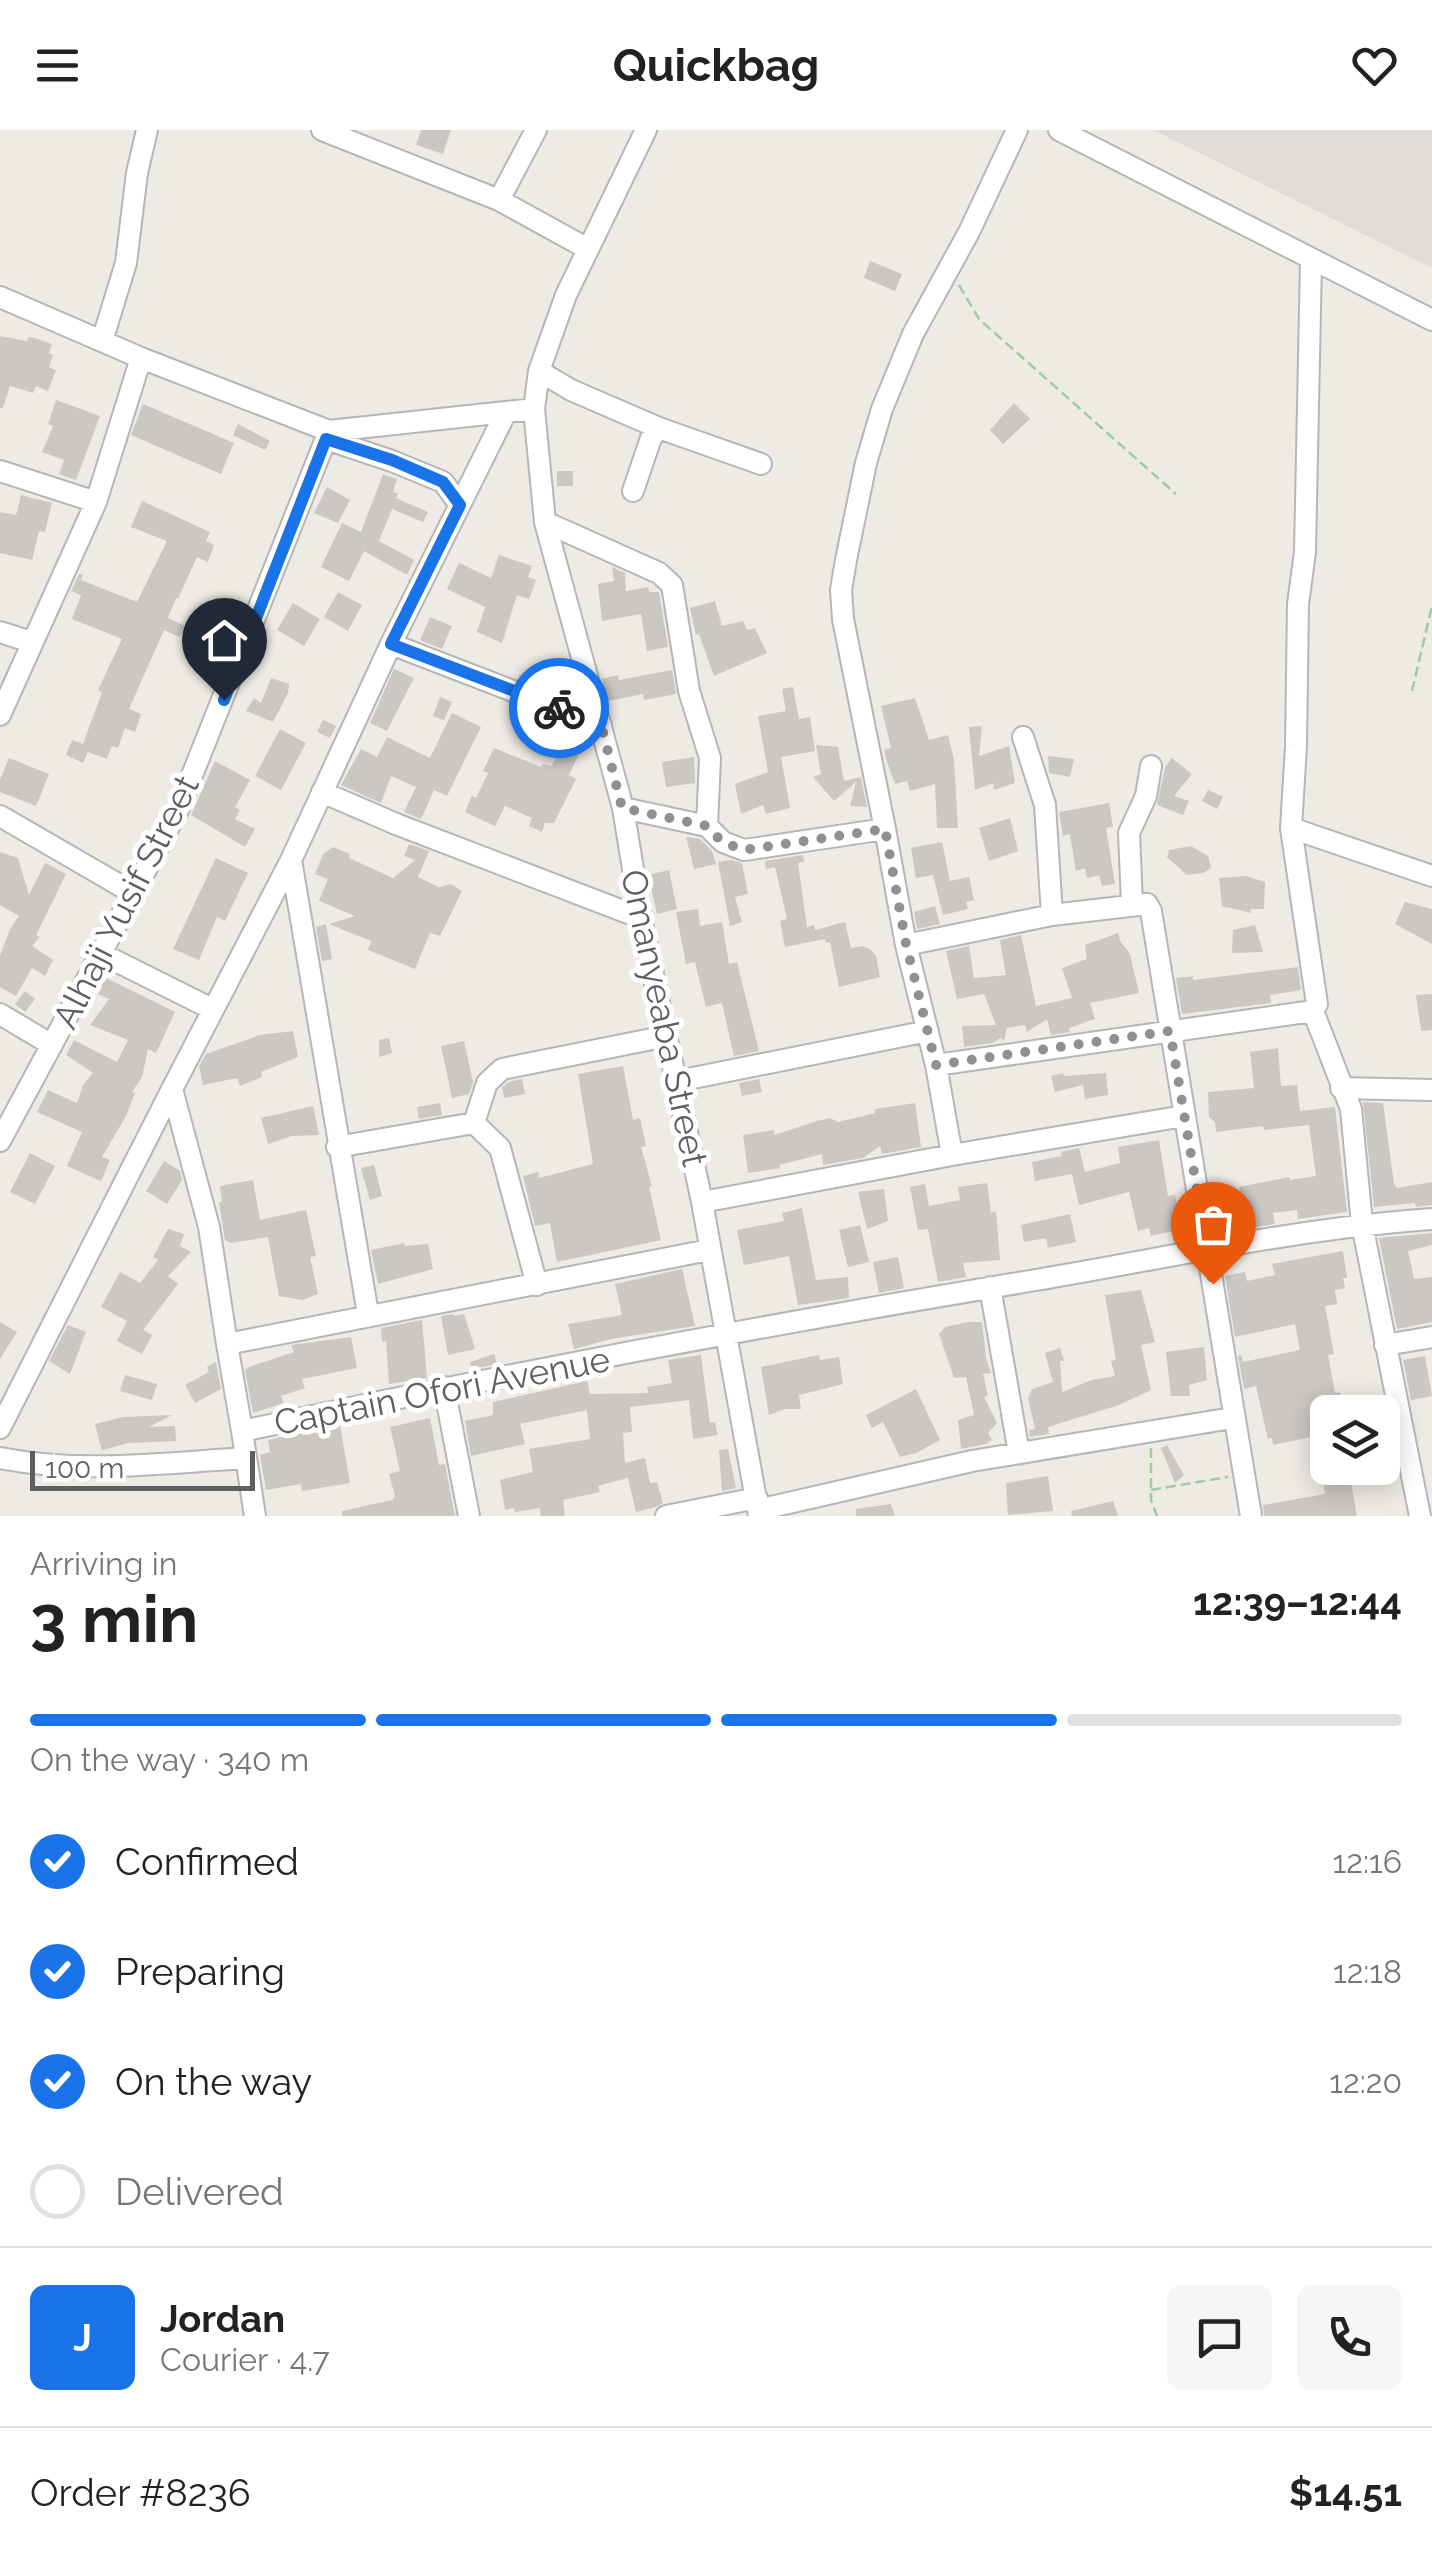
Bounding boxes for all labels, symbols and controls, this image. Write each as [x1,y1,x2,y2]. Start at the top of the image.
icon: menu [30,38,85,93]
icon: heart [1347,38,1402,93]
text: Quickbag [613,39,819,92]
pin [182,598,267,701]
icon: home [197,613,252,668]
courier [509,658,609,758]
icon: bike [532,681,587,736]
street label: Alhaji Yusif Street [44,768,207,1035]
street label: Omanyeaba Street [613,866,716,1170]
pin [1171,1182,1256,1285]
icon: bag [1186,1197,1241,1252]
street label: Captain Ofori Avenue [271,1338,613,1443]
map controls [1310,1395,1400,1485]
button: layers [1310,1395,1400,1485]
scale bar [30,1446,255,1491]
text: 100 m [45,1452,124,1485]
text: Arriving in [30,1545,177,1582]
text: 12:39–12:44 [1193,1579,1402,1624]
text: 3 min [30,1581,198,1657]
text: On the way · 340 m [30,1741,309,1778]
icon: check [30,1834,85,1889]
text: Confirmed [115,1839,299,1884]
text: 12:16 [1333,1843,1402,1880]
icon: check [30,1944,85,1999]
text: Preparing [115,1949,285,1994]
text: 12:18 [1333,1953,1402,1990]
icon: check [30,2054,85,2109]
text: On the way [115,2059,312,2104]
text: 12:20 [1329,2063,1402,2100]
text: Delivered [115,2169,284,2214]
button: chat [1167,2285,1272,2390]
button: phone [1297,2285,1402,2390]
text: Jordan [160,2296,285,2341]
text: J [73,2315,92,2360]
text: Courier · 4.7 [160,2341,330,2378]
text: Order #8236 [30,2470,251,2515]
text: $14.51 [1289,2470,1402,2515]

